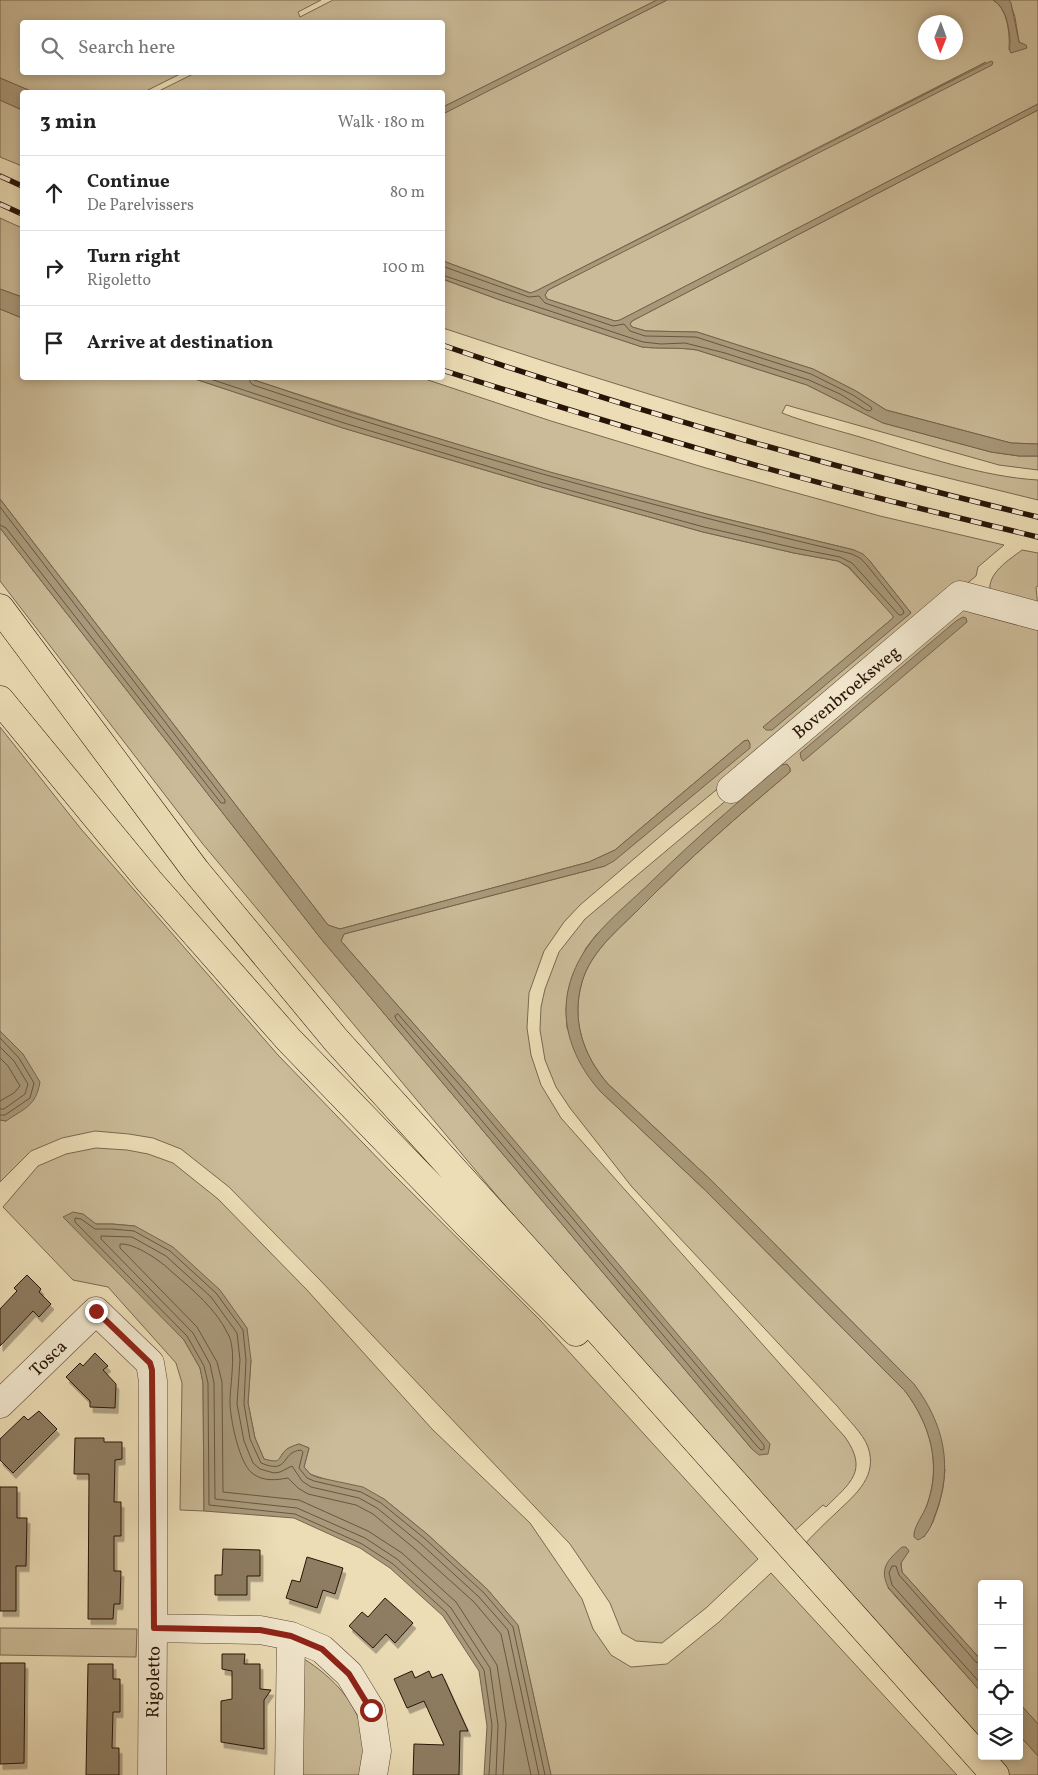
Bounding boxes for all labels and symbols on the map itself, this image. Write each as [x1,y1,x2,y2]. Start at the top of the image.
north arrow [918,15,963,60]
street label: Bovenbroeksweg [788,641,906,746]
route end [85,1300,108,1323]
street label: Tosca [25,1335,73,1383]
street label: Rigoletto [141,1646,168,1718]
route start [360,1699,383,1722]

